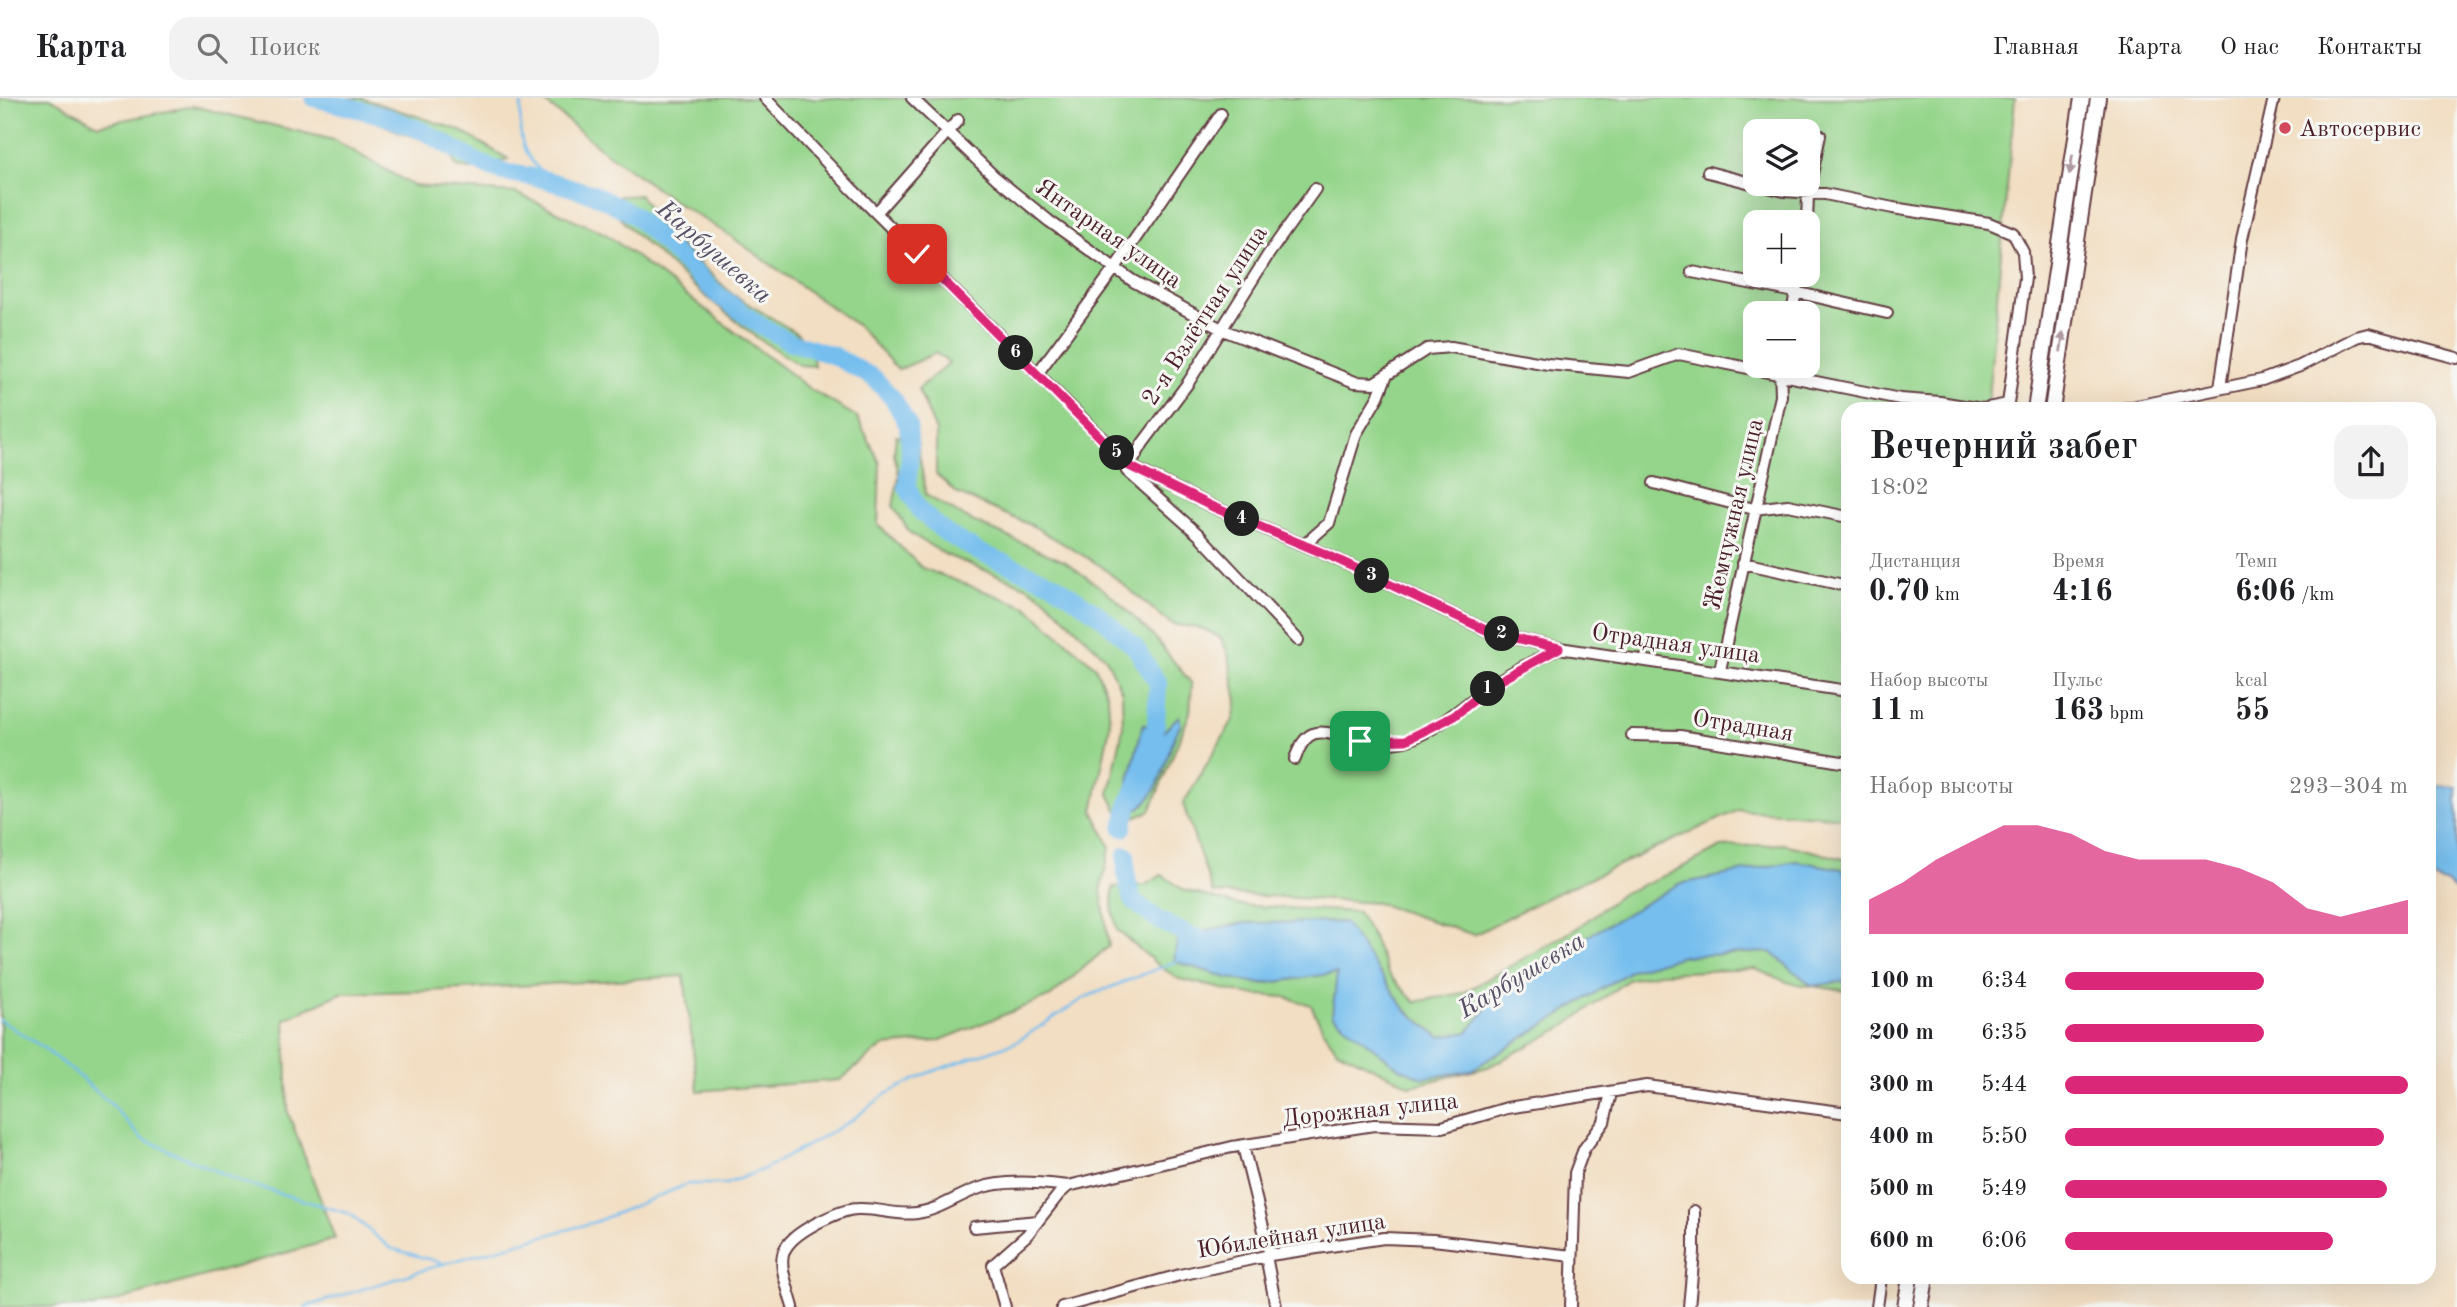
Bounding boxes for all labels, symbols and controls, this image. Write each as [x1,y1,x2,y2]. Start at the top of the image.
search box [169,17,659,80]
icon: search [193,29,231,67]
text: Карта [35,32,127,65]
text: Поиск [249,35,321,61]
text: Главная [1993,36,2079,60]
text: Карта [2117,36,2182,60]
text: О нас [2220,36,2279,60]
text: Контакты [2317,36,2422,60]
place label: Автосервис [2299,118,2421,142]
map controls [1743,119,1820,378]
button: layers [1743,119,1820,196]
marker: Автосервис [2277,120,2293,136]
one-way arrow [2065,155,2076,177]
street label: Янтарная улица [1030,175,1185,294]
water label: Карбушевка [651,195,776,309]
button: + [1743,210,1820,287]
street label: 2-я Взлётная улица [1139,222,1273,410]
pin [887,224,947,284]
icon: check [898,235,936,273]
button: − [1743,301,1820,378]
one-way arrow [2057,331,2068,353]
pin: 6 [998,336,1034,370]
text: 6 [1010,343,1021,362]
street label: Жемчужная улица [1701,416,1769,613]
button: share [2334,425,2408,499]
text: Вечерний забег [1869,429,2138,467]
pin: 5 [1100,436,1134,470]
text: 5 [1111,443,1122,462]
text: 18:02 [1869,476,1929,499]
pin: 4 [1224,502,1260,536]
text: 4 [1236,509,1247,528]
text: Дистанция [1869,553,1961,572]
text: Время [2052,553,2105,572]
text: Темп [2235,553,2277,572]
pin: 3 [1354,559,1390,594]
text: 3 [1366,566,1377,585]
text: 0.70 [1869,577,1930,607]
text: 4:16 [2052,577,2113,607]
text: 6:06 [2235,577,2296,607]
text: km [1930,586,1960,605]
text: /km [2296,586,2334,605]
pin: 2 [1484,616,1520,652]
street label: Отрадная улица [1590,621,1762,669]
text: 2 [1496,624,1507,643]
pin: 1 [1470,672,1506,706]
text: Набор высоты [1869,672,1988,691]
text: Пульс [2052,672,2103,691]
text: kcal [2235,672,2268,691]
text: 1 [1482,679,1493,698]
text: 11 [1869,696,1904,726]
text: 163 [2052,696,2104,726]
text: 55 [2235,696,2270,726]
text: m [1904,705,1924,724]
text: bpm [2104,705,2144,724]
street label: Отрадная [1691,707,1795,747]
pin [1330,711,1390,771]
icon: arrive [1341,722,1379,760]
text: Набор высоты [1869,775,2013,798]
text: 293–304 m [2289,775,2408,798]
water label: Карбушевка [1453,928,1590,1024]
text: 100 m [1869,969,1934,992]
text: 6:34 [1981,969,2027,992]
text: 200 m [1869,1021,1934,1044]
text: 6:35 [1981,1021,2027,1044]
text: 300 m [1869,1073,1934,1096]
text: 5:44 [1981,1073,2027,1096]
street label: Дорожная улица [1281,1090,1460,1132]
text: 400 m [1869,1125,1934,1148]
text: 5:50 [1981,1125,2027,1148]
text: 500 m [1869,1177,1934,1200]
text: 5:49 [1981,1177,2027,1200]
street label: Юбилейная улица [1195,1210,1387,1264]
text: 600 m [1869,1229,1934,1252]
text: 6:06 [1981,1229,2027,1252]

